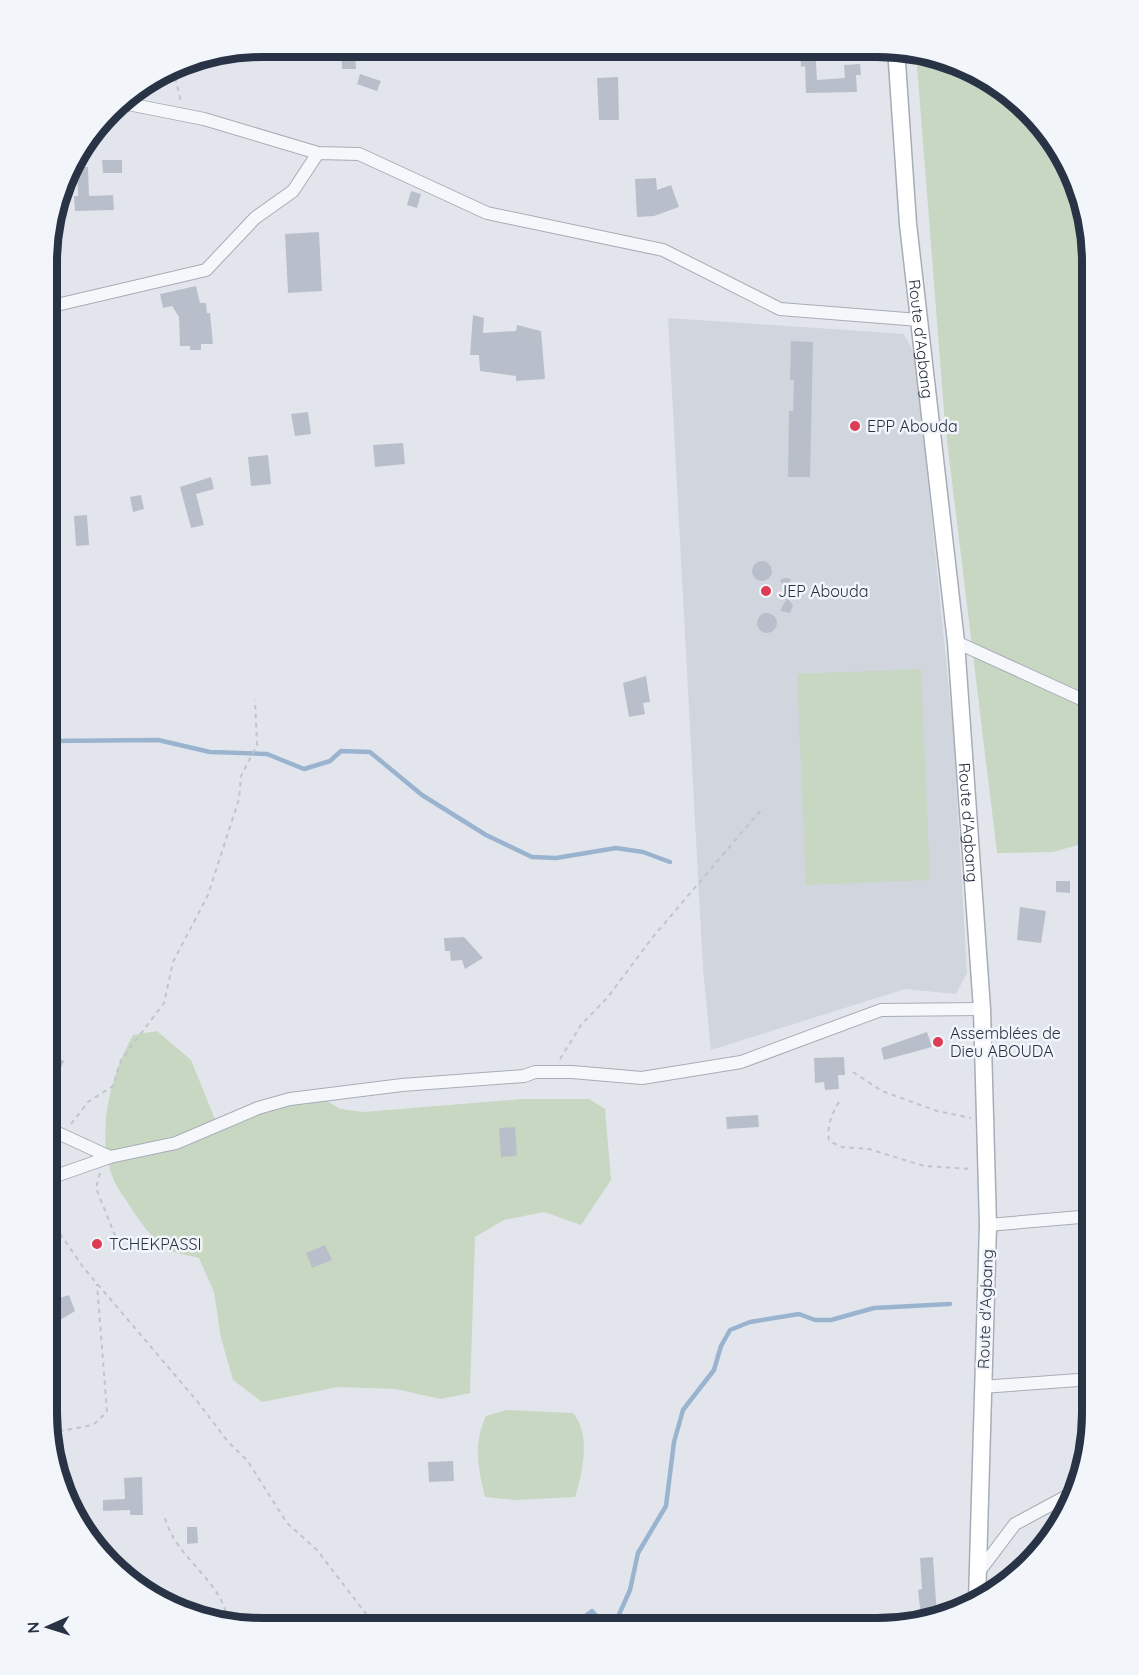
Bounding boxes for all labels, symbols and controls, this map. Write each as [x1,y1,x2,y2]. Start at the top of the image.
street label: Route d'Agbang [904,278,938,400]
place label: EPP Abouda [867,416,958,436]
marker: EPP Abouda [848,419,862,433]
place label: JEP Abouda [778,581,868,601]
marker: JEP Abouda [759,584,773,598]
street label: Route d'Agbang [955,762,983,883]
place label: Assemblées de Dieu ABOUDA [950,1023,1061,1061]
marker: Assemblées de Dieu ABOUDA [931,1035,945,1049]
place label: TCHEKPASSI [109,1234,201,1254]
marker: TCHEKPASSI [90,1237,104,1251]
street label: Route d'Agbang [973,1249,997,1369]
north arrow [18,1597,78,1657]
text: N [23,1621,43,1634]

